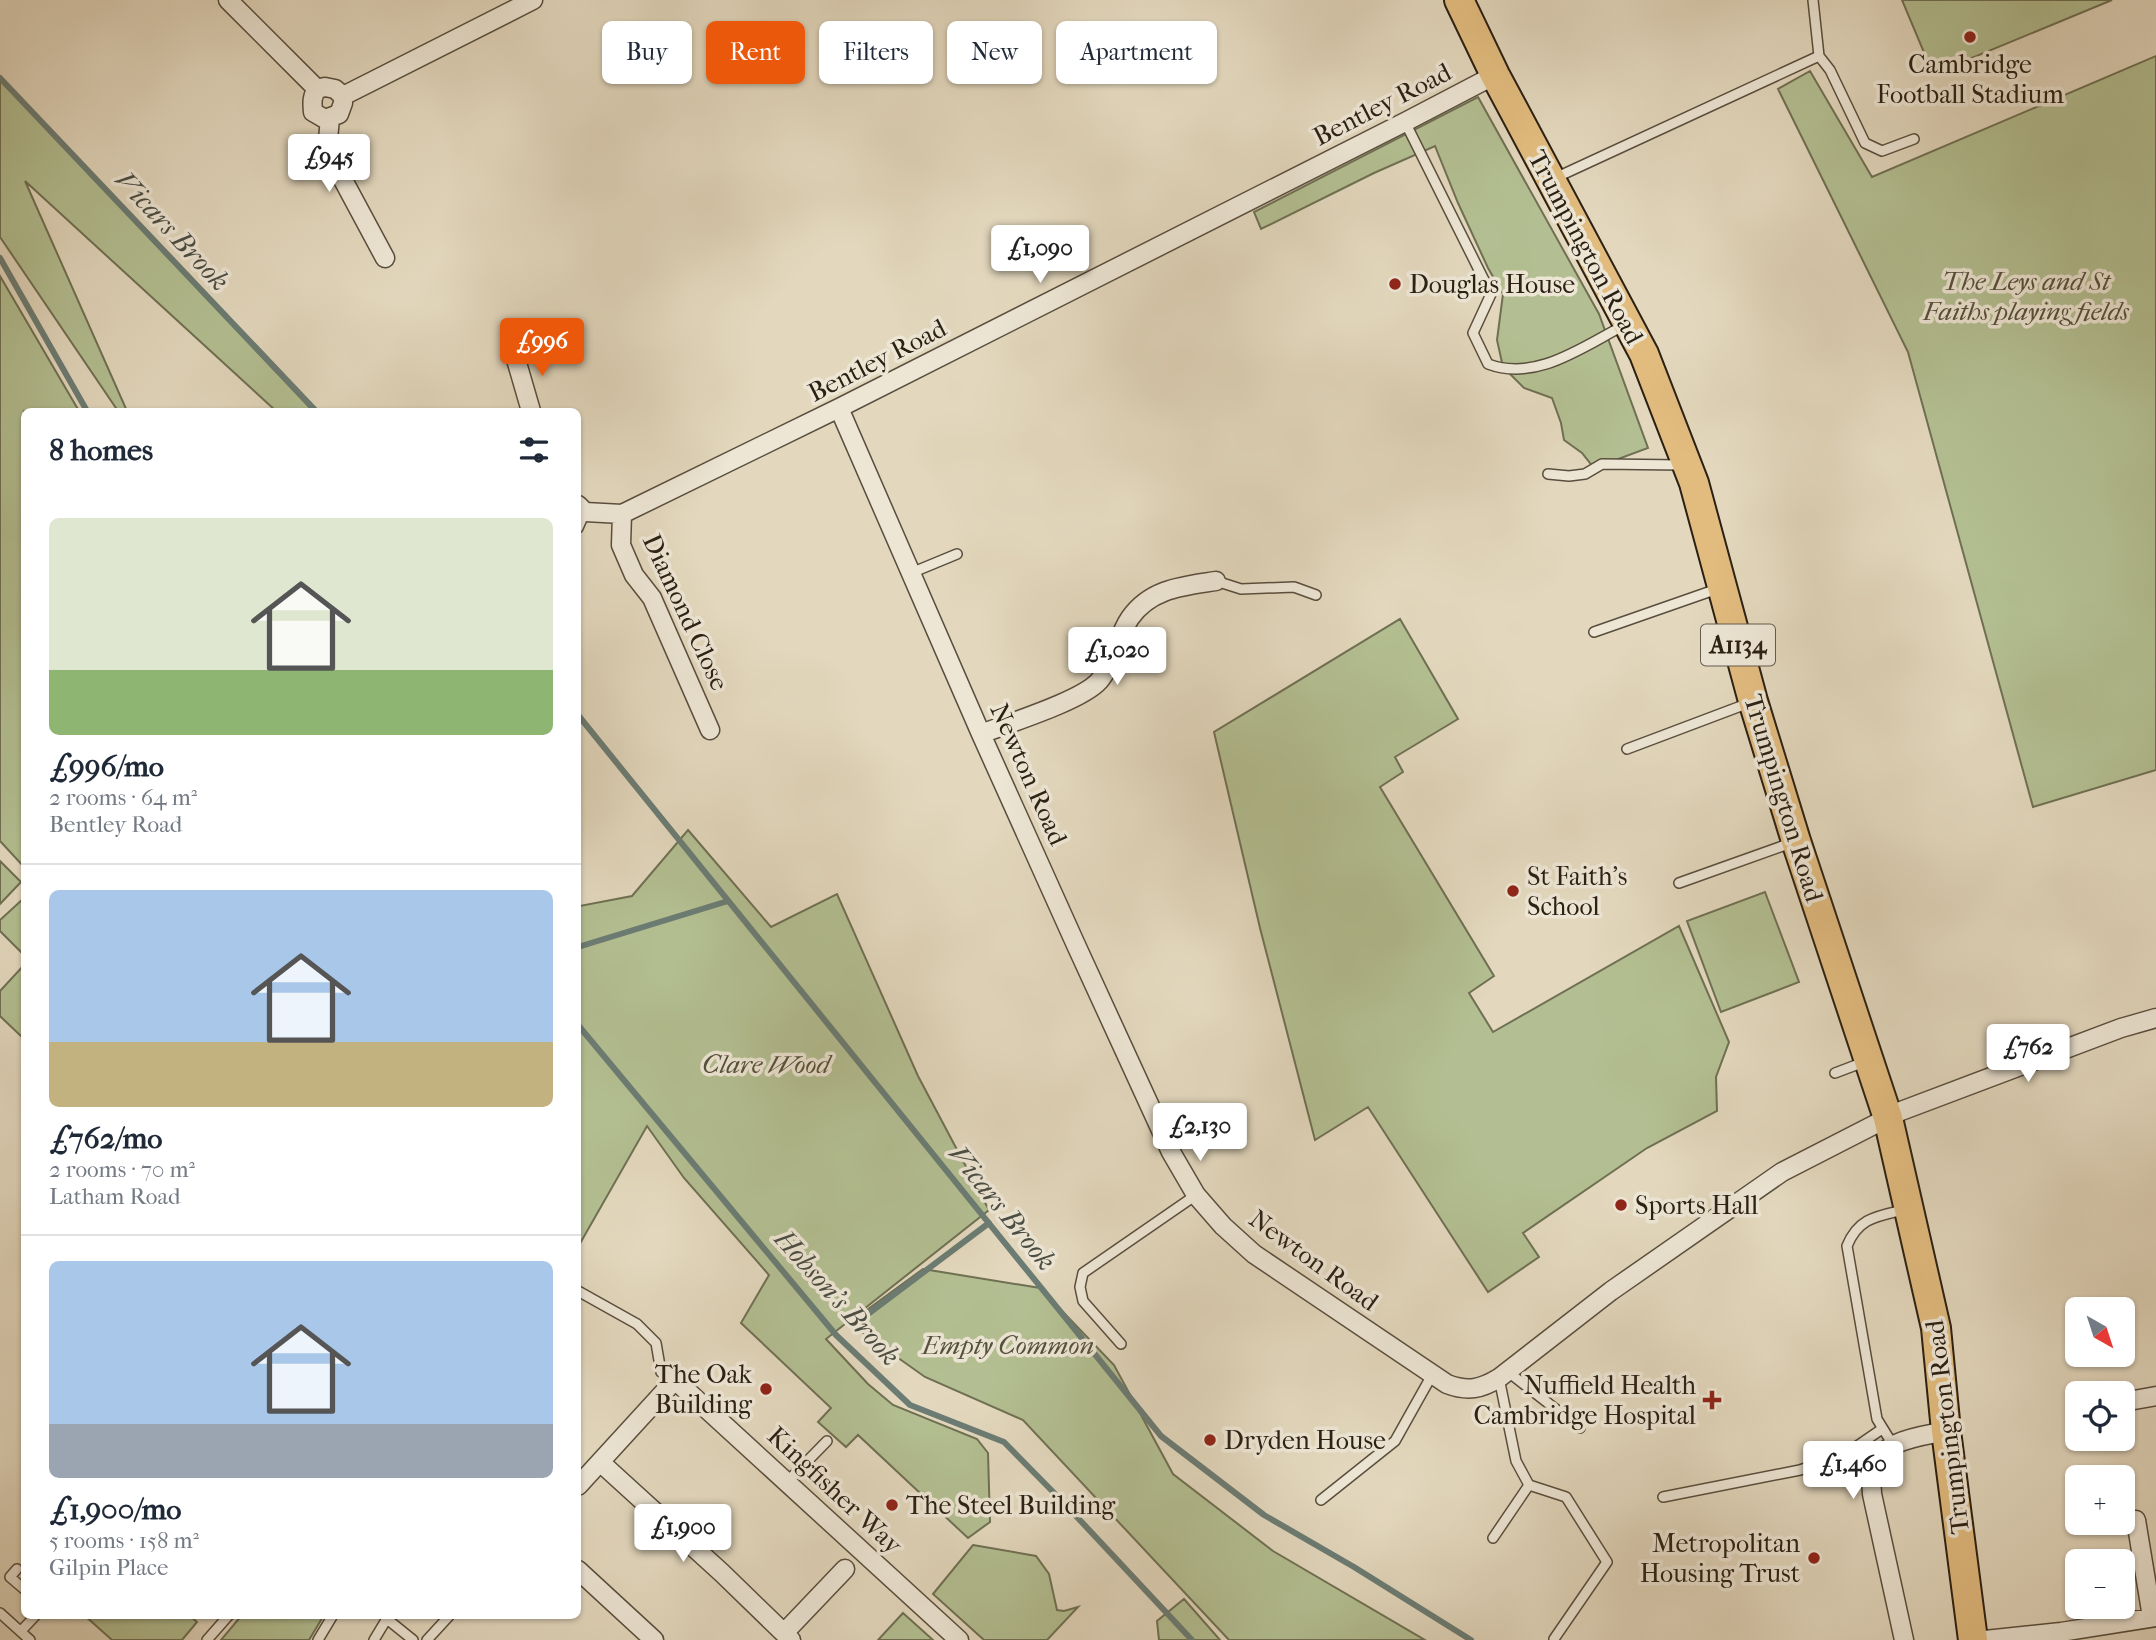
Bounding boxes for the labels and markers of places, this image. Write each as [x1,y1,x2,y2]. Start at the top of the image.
marker: Cambridge Football Stadium [1962,29,1978,45]
place label: Cambridge Football Stadium [1876,49,2064,110]
pin: £945 [288,134,370,194]
pin: £1,090 [983,226,1097,285]
place label: Douglas House [1409,269,1575,300]
marker: Douglas House [1387,276,1403,292]
pin: £996 [501,318,583,378]
pin: £1,020 [1060,628,1174,687]
place label: St Faith's School [1527,861,1627,922]
marker: St Faith's School [1505,883,1521,899]
pin: £762 [1987,1024,2069,1084]
pin: £2,130 [1143,1104,1257,1163]
place label: Sports Hall [1635,1190,1758,1221]
marker: Sports Hall [1613,1197,1629,1213]
place label: The Oak Building [655,1359,753,1420]
place label: Nuffield Health Cambridge Hospital [1473,1370,1696,1431]
marker: The Oak Building [758,1381,774,1397]
marker: Nuffield Health Cambridge Hospital [1702,1390,1722,1410]
place label: Dryden House [1224,1425,1386,1456]
marker: Dryden House [1202,1432,1218,1448]
pin: £1,460 [1796,1442,1910,1501]
place label: The Steel Building [906,1490,1116,1521]
marker: The Steel Building [884,1497,900,1513]
pin: £1,900 [626,1504,740,1564]
place label: Metropolitan Housing Trust [1640,1528,1801,1589]
marker: Metropolitan Housing Trust [1806,1550,1822,1566]

